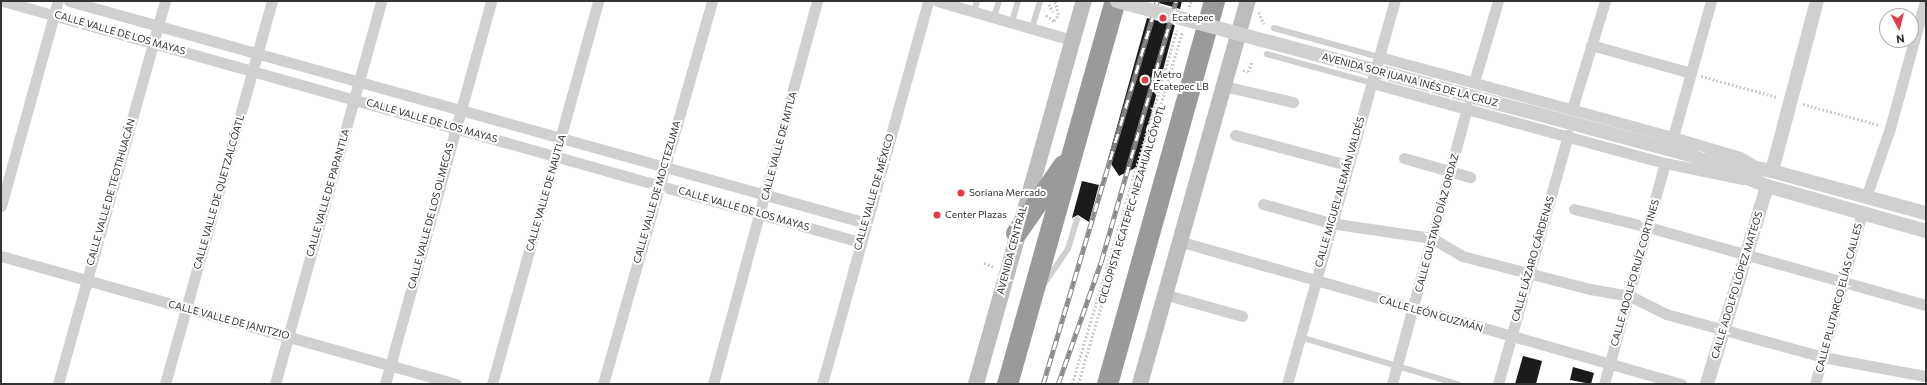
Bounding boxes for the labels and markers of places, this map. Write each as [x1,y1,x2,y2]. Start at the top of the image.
marker: Ecatepec [1157,12,1169,24]
place label: Ecatepec [1172,12,1214,24]
place label: Metro Ecatepec LB [1153,68,1209,92]
marker: Metro Ecatepec LB [1140,75,1150,85]
place label: Soriana Mercado [969,187,1046,199]
marker: Soriana Mercado [956,188,966,198]
place label: Center Plazas [945,209,1007,221]
marker: Center Plazas [932,210,942,220]

